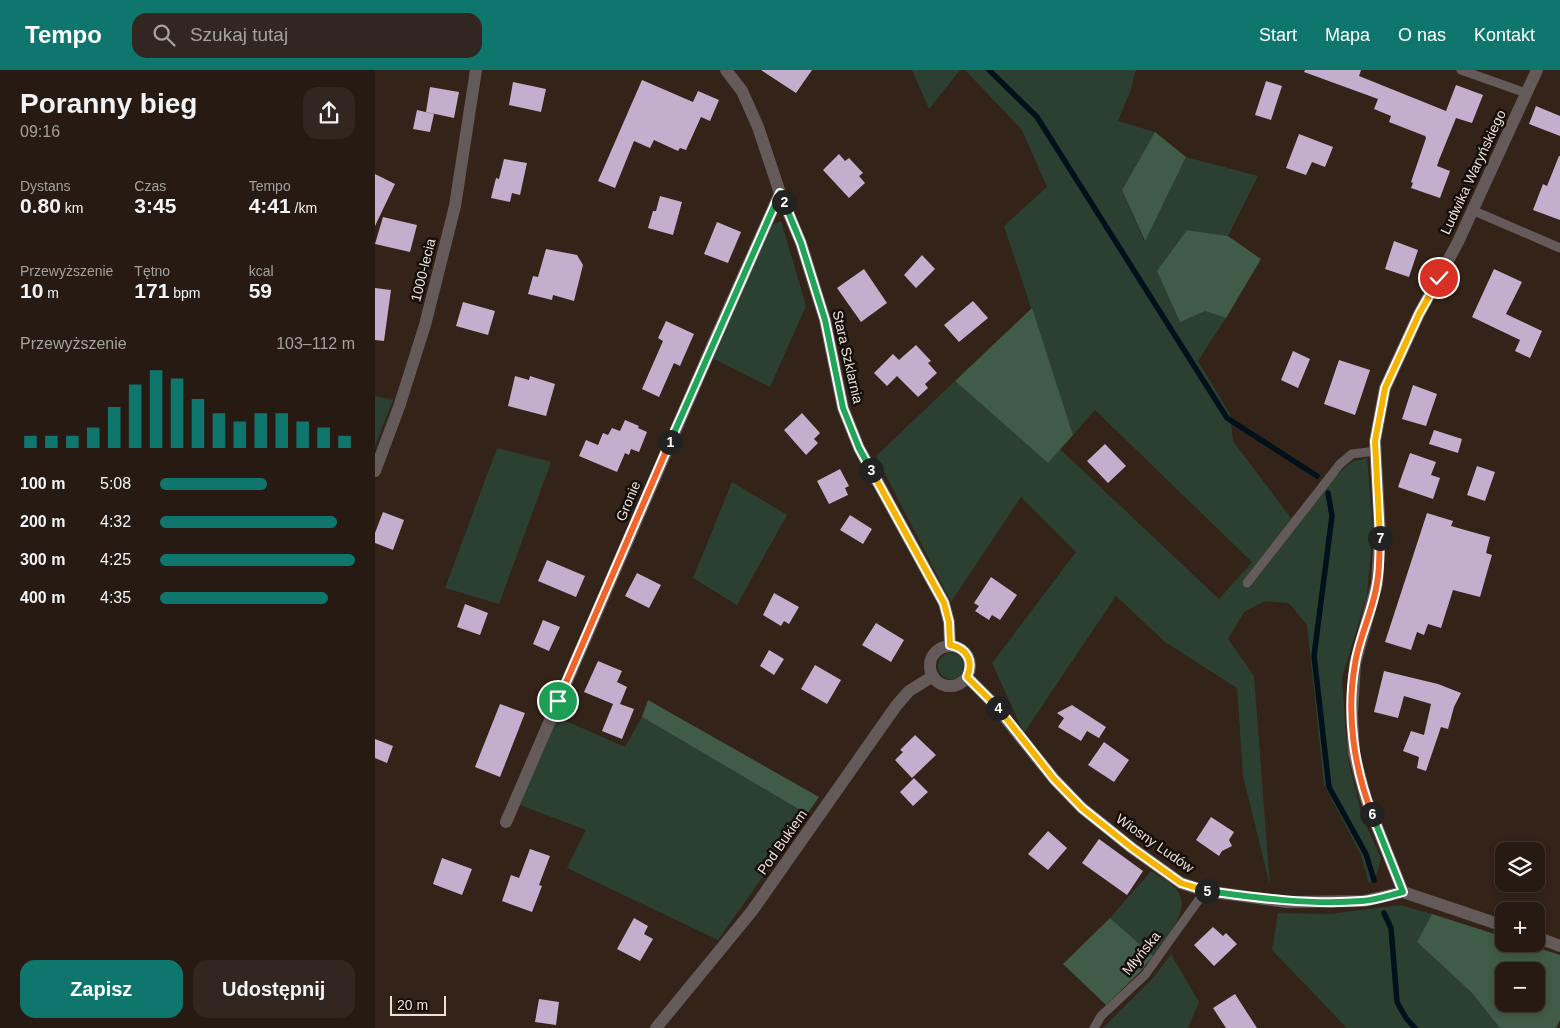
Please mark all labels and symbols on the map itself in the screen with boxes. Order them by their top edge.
street label: Ludwika Waryńskiego [1437,107,1509,237]
pin: 2 [771,190,797,214]
street label: 1000-lecia [407,237,439,303]
pin [1418,257,1460,299]
street label: Stara Szklarnia [830,309,867,405]
pin: 1 [657,430,683,454]
pin: 3 [859,458,883,482]
street label: Gronie [612,478,644,523]
pin: 7 [1367,526,1393,550]
pin [537,680,579,722]
pin: 4 [985,696,1011,720]
pin: 6 [1359,802,1385,826]
street label: Pod Bukiem [754,806,810,878]
street label: Wiosny Ludów [1113,810,1198,876]
pin: 5 [1195,878,1219,904]
street label: Młyńska [1119,928,1164,978]
scale bar [390,993,446,1016]

